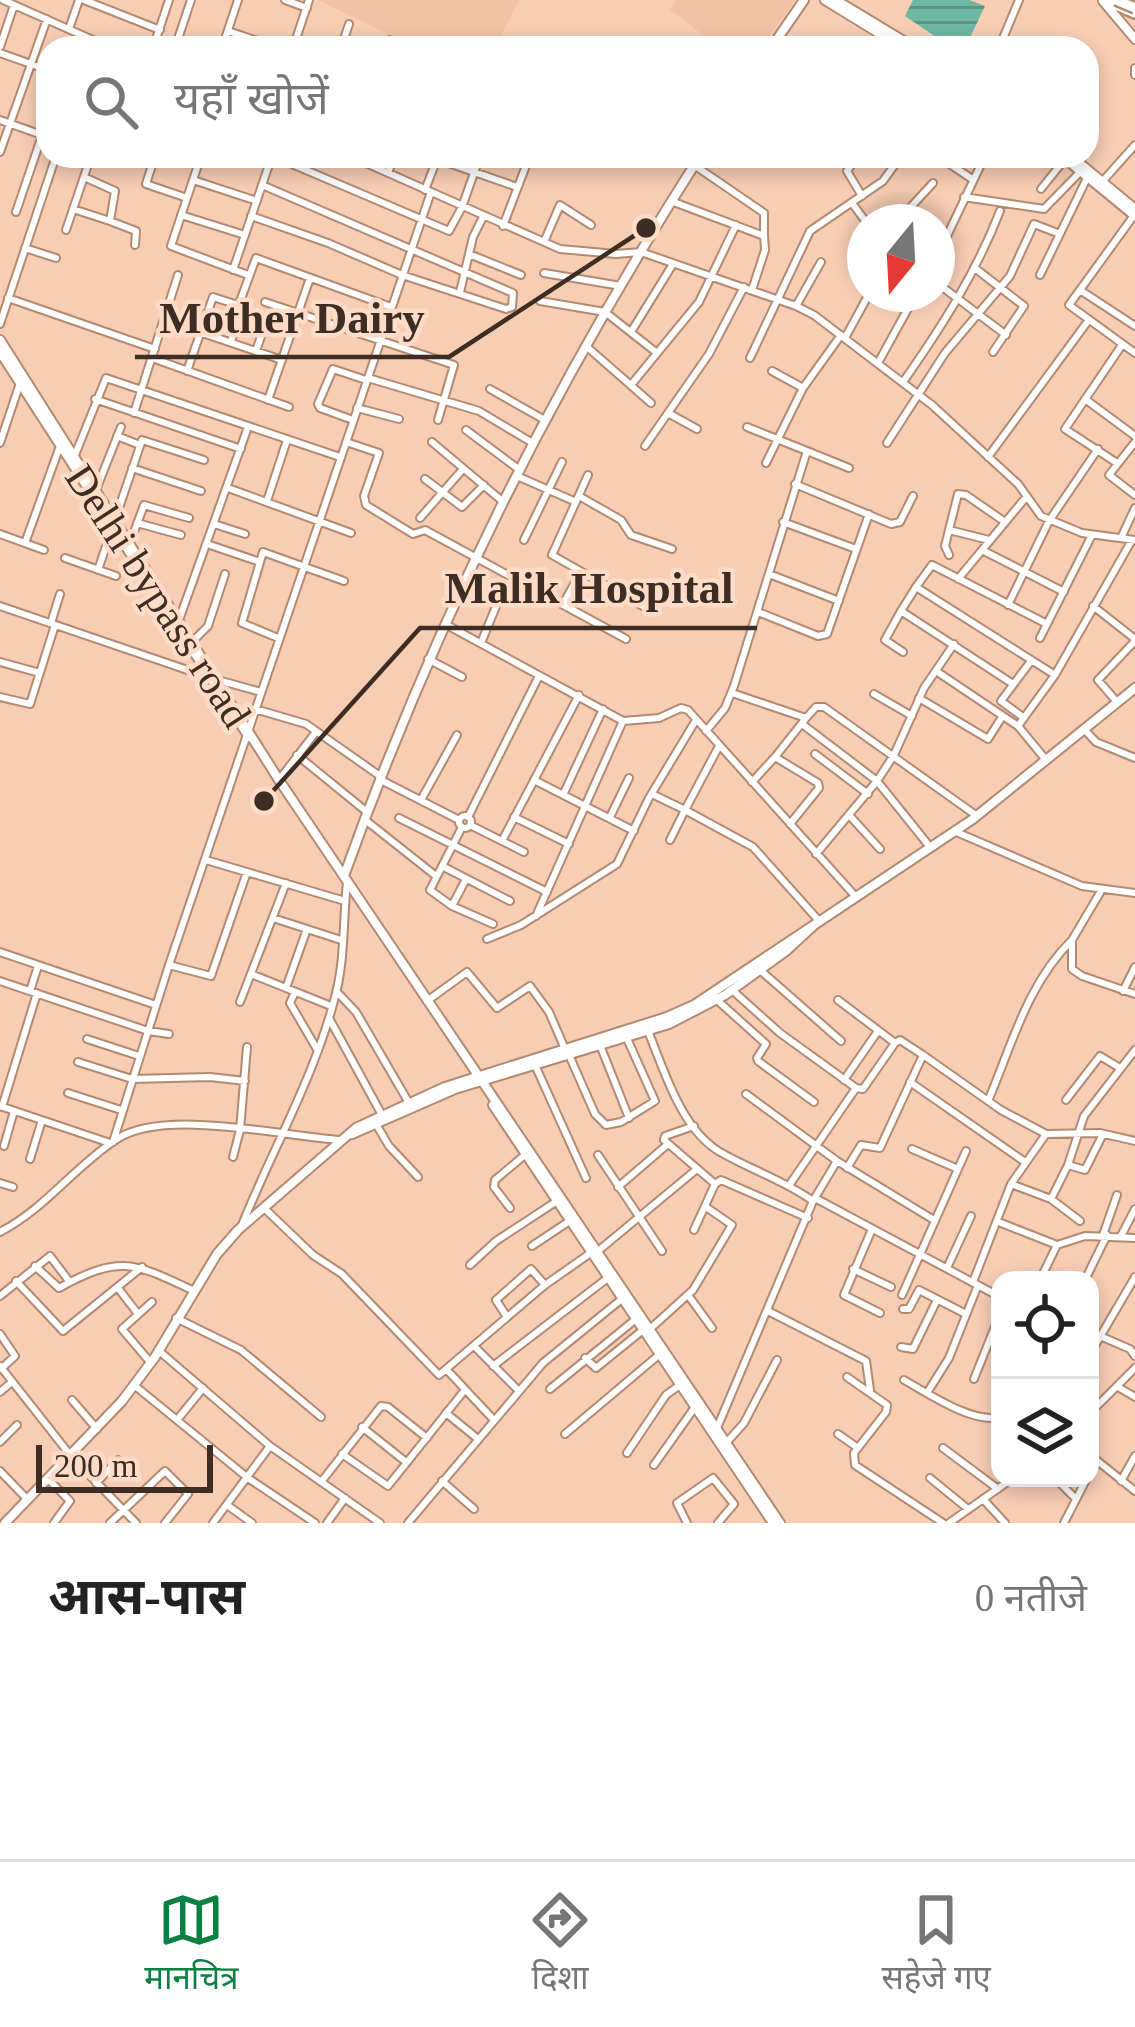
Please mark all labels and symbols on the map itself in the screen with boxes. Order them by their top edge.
north arrow [847,204,955,312]
callout: Mother Dairy [135,276,449,357]
text: Mother Dairy [159,293,425,343]
street label: Delhi bypass road [56,456,260,736]
callout: Malik Hospital [420,547,757,628]
text: Malik Hospital [445,563,733,613]
scale bar [36,1439,213,1492]

